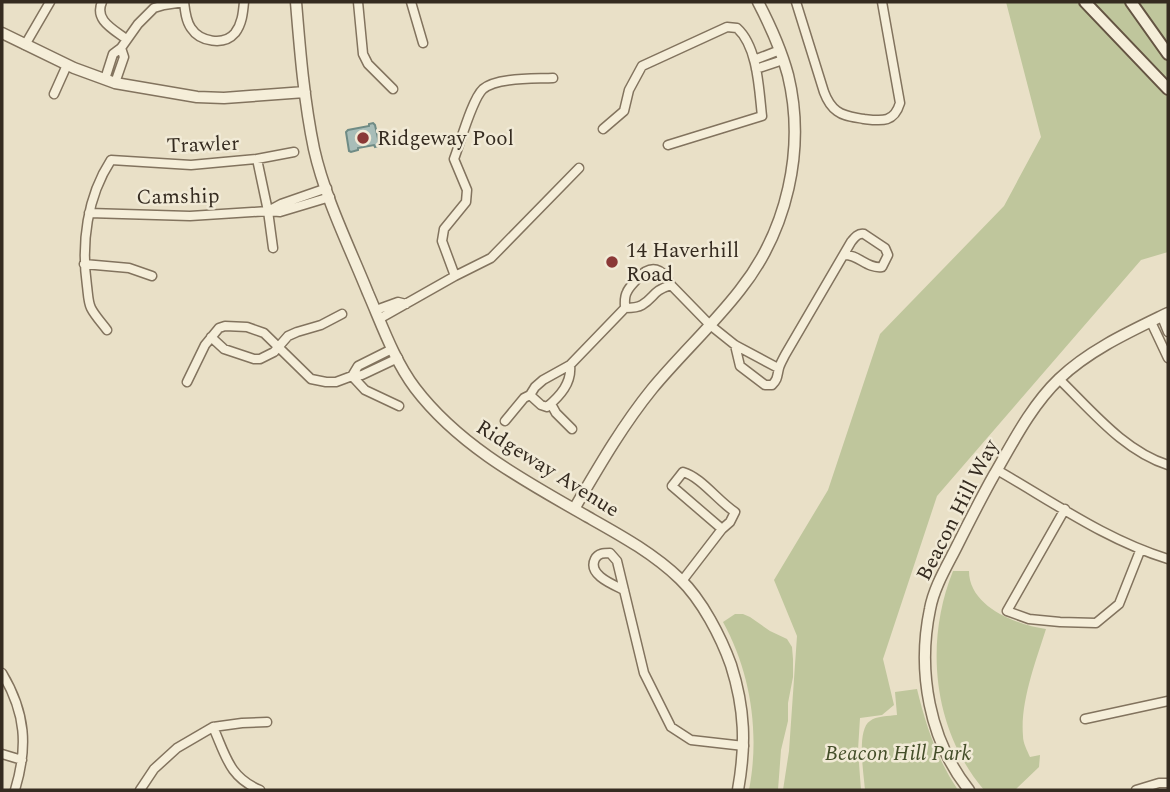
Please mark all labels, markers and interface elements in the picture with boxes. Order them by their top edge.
place label: Ridgeway Pool [377,123,514,155]
street label: Trawler [166,128,240,162]
marker: Ridgeway Pool [355,130,371,146]
street label: Camship [136,180,220,214]
place label: 14 Haverhill Road [626,235,739,291]
marker: 14 Haverhill Road [604,254,620,270]
street label: Ridgeway Avenue [469,412,626,526]
street label: Beacon Hill Way [908,433,1008,587]
park label: Beacon Hill Park [825,738,972,770]

